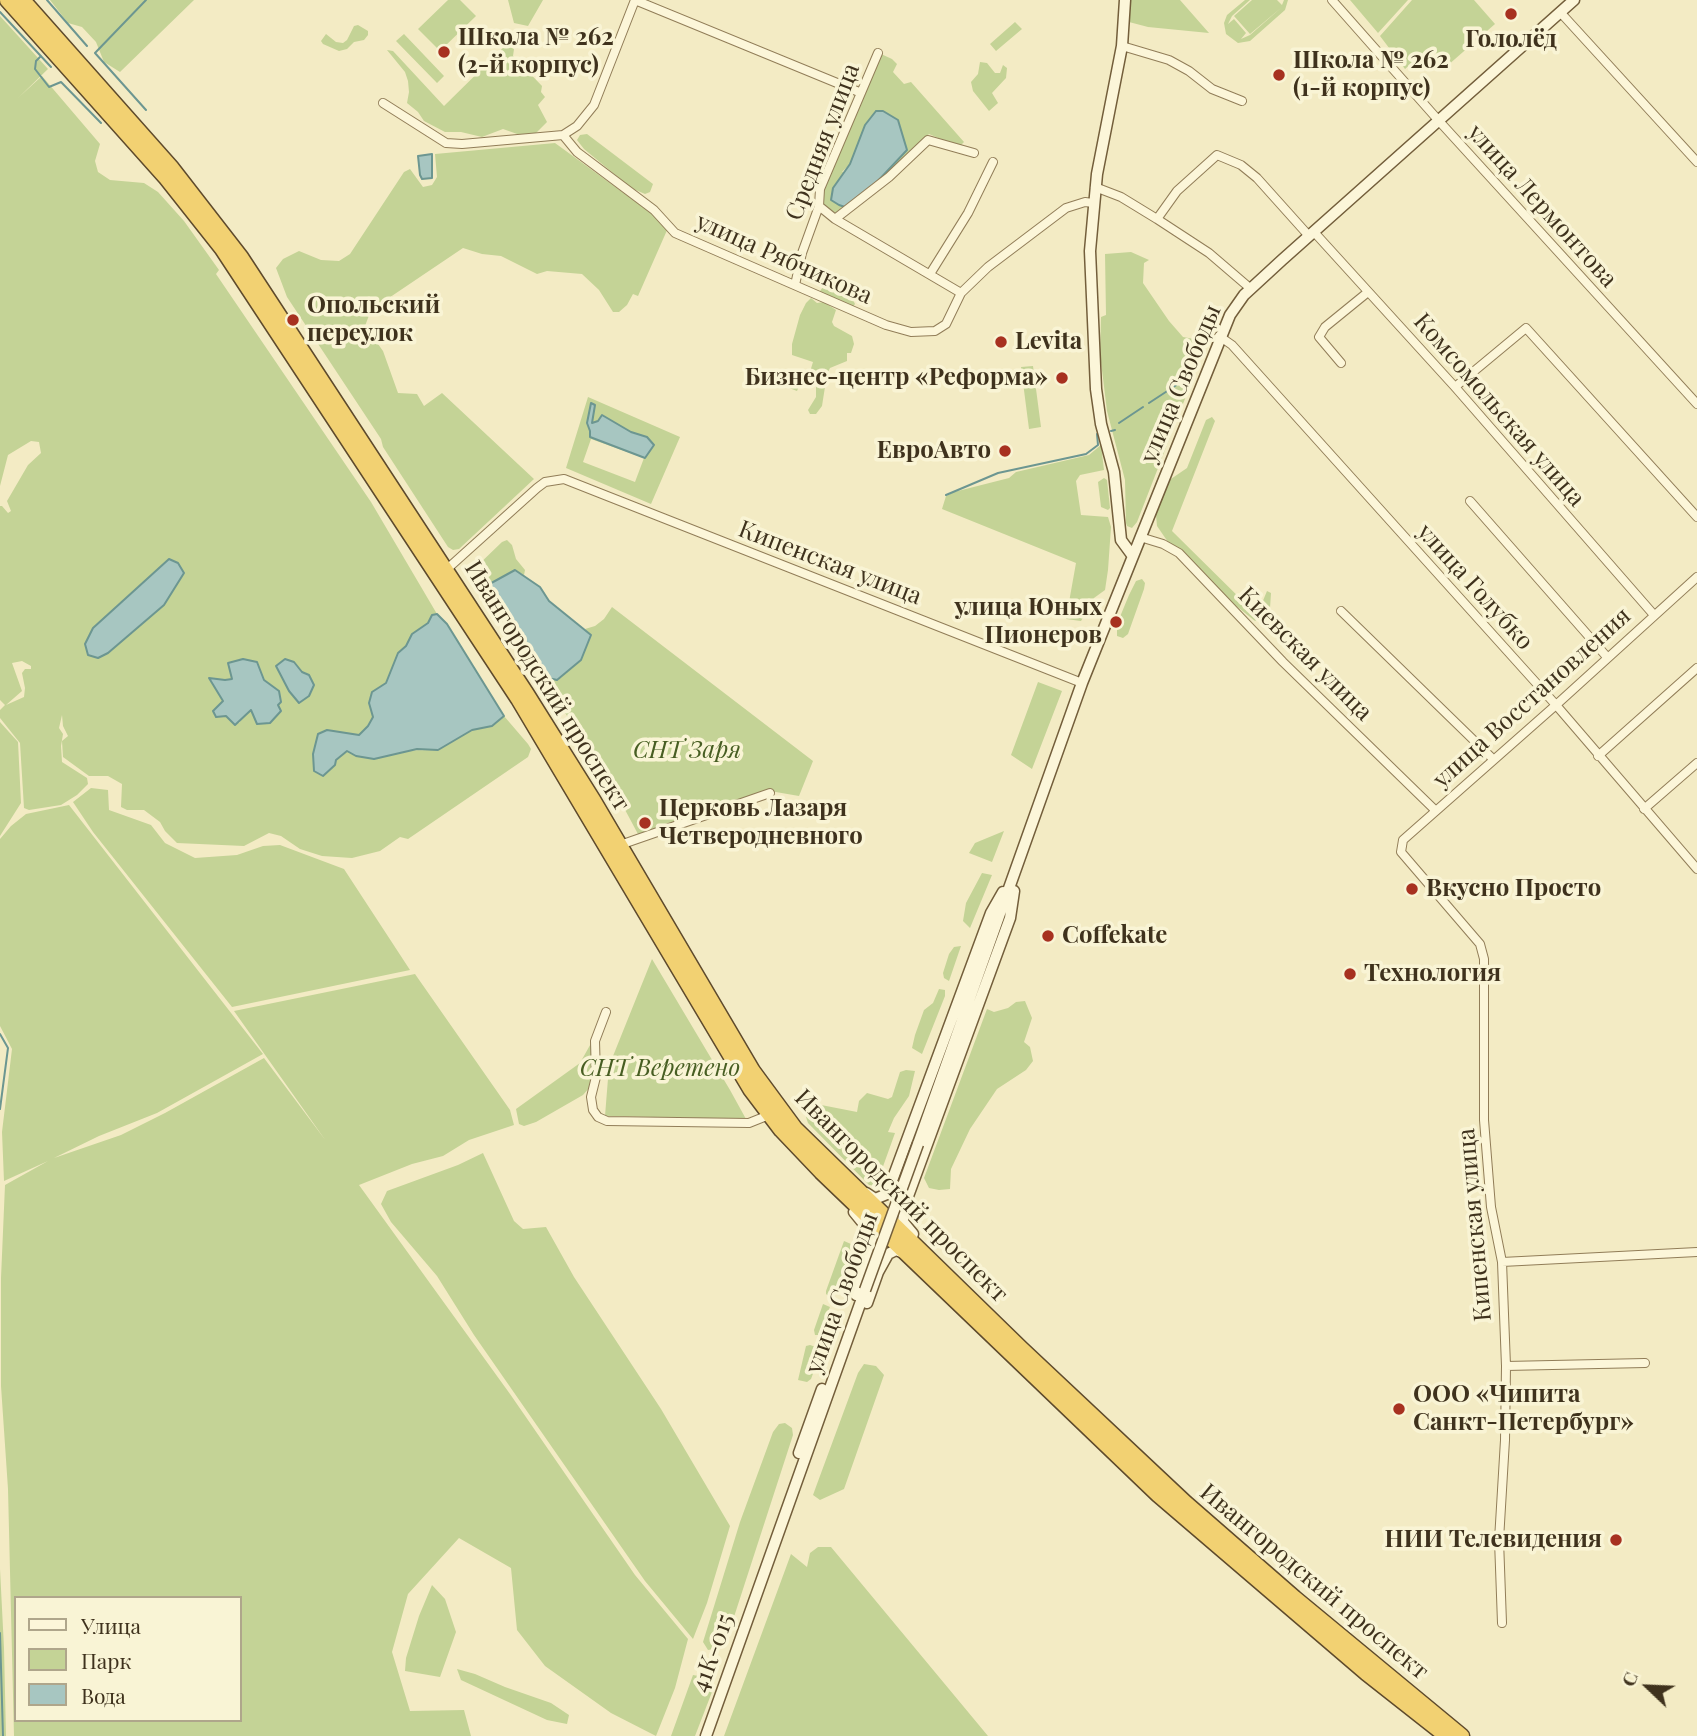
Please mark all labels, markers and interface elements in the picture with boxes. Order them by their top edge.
marker: Гололёд [1503,6,1519,22]
place label: Школа № 262 (2-й корпус) [458,24,614,80]
place label: Гололёд [1465,26,1557,54]
marker: Школа № 262 (2-й корпус) [436,44,452,60]
place label: Школа № 262 (1-й корпус) [1293,47,1449,103]
street label: Средняя улица [780,60,866,224]
marker: Школа № 262 (1-й корпус) [1271,67,1287,83]
street label: улица Лермонтова [1461,119,1623,293]
street label: улица Рябчикова [691,207,877,311]
place label: Опольский переулок [307,292,440,348]
street label: улица Свободы [1135,300,1227,468]
street label: Комсомольская улица [1407,308,1591,512]
marker: Опольский переулок [285,312,301,328]
place label: Levita [1015,328,1082,356]
marker: Levita [993,334,1009,350]
place label: Бизнес-центр «Реформа» [745,364,1048,392]
marker: Бизнес-центр «Реформа» [1054,370,1070,386]
place label: ЕвроАвто [877,437,991,465]
marker: ЕвроАвто [997,443,1013,459]
street label: Кипенская улица [734,515,926,611]
street label: улица Голубко [1411,518,1539,656]
street label: Ивангородский проспект [458,556,636,816]
street label: Киевская улица [1232,581,1378,727]
place label: улица Юных Пионеров [954,594,1102,650]
street label: улица Восстановления [1427,602,1637,794]
marker: улица Юных Пионеров [1108,614,1124,630]
park label: СНТ Заря [633,737,741,765]
place label: Церковь Лазаря Четверодневного [659,795,863,851]
marker: Церковь Лазаря Четверодневного [637,815,653,831]
place label: Вкусно Просто [1426,875,1601,903]
marker: Вкусно Просто [1404,881,1420,897]
place label: Coffekate [1062,922,1167,950]
marker: Coffekate [1040,928,1056,944]
place label: Технология [1364,960,1501,988]
marker: Технология [1342,966,1358,982]
park label: СНТ Веретено [580,1055,740,1083]
street label: Ивангородский проспект [788,1083,1014,1309]
street label: Кипенская улица [1452,1127,1498,1323]
street label: улица Свободы [799,1208,885,1378]
place label: ООО «Чипита Санкт-Петербург» [1413,1381,1634,1437]
marker: ООО «Чипита Санкт-Петербург» [1391,1401,1407,1417]
street label: Ивангородский проспект [1194,1478,1434,1686]
place label: НИИ Телевидения [1385,1526,1602,1554]
marker: НИИ Телевидения [1608,1532,1624,1548]
legend [14,1596,242,1722]
street label: 41К-015 [686,1610,740,1696]
text: Улица [81,1611,141,1639]
text: Парк [81,1646,131,1674]
north arrow [1613,1652,1683,1722]
text: С [1614,1668,1643,1690]
text: Вода [81,1681,126,1709]

